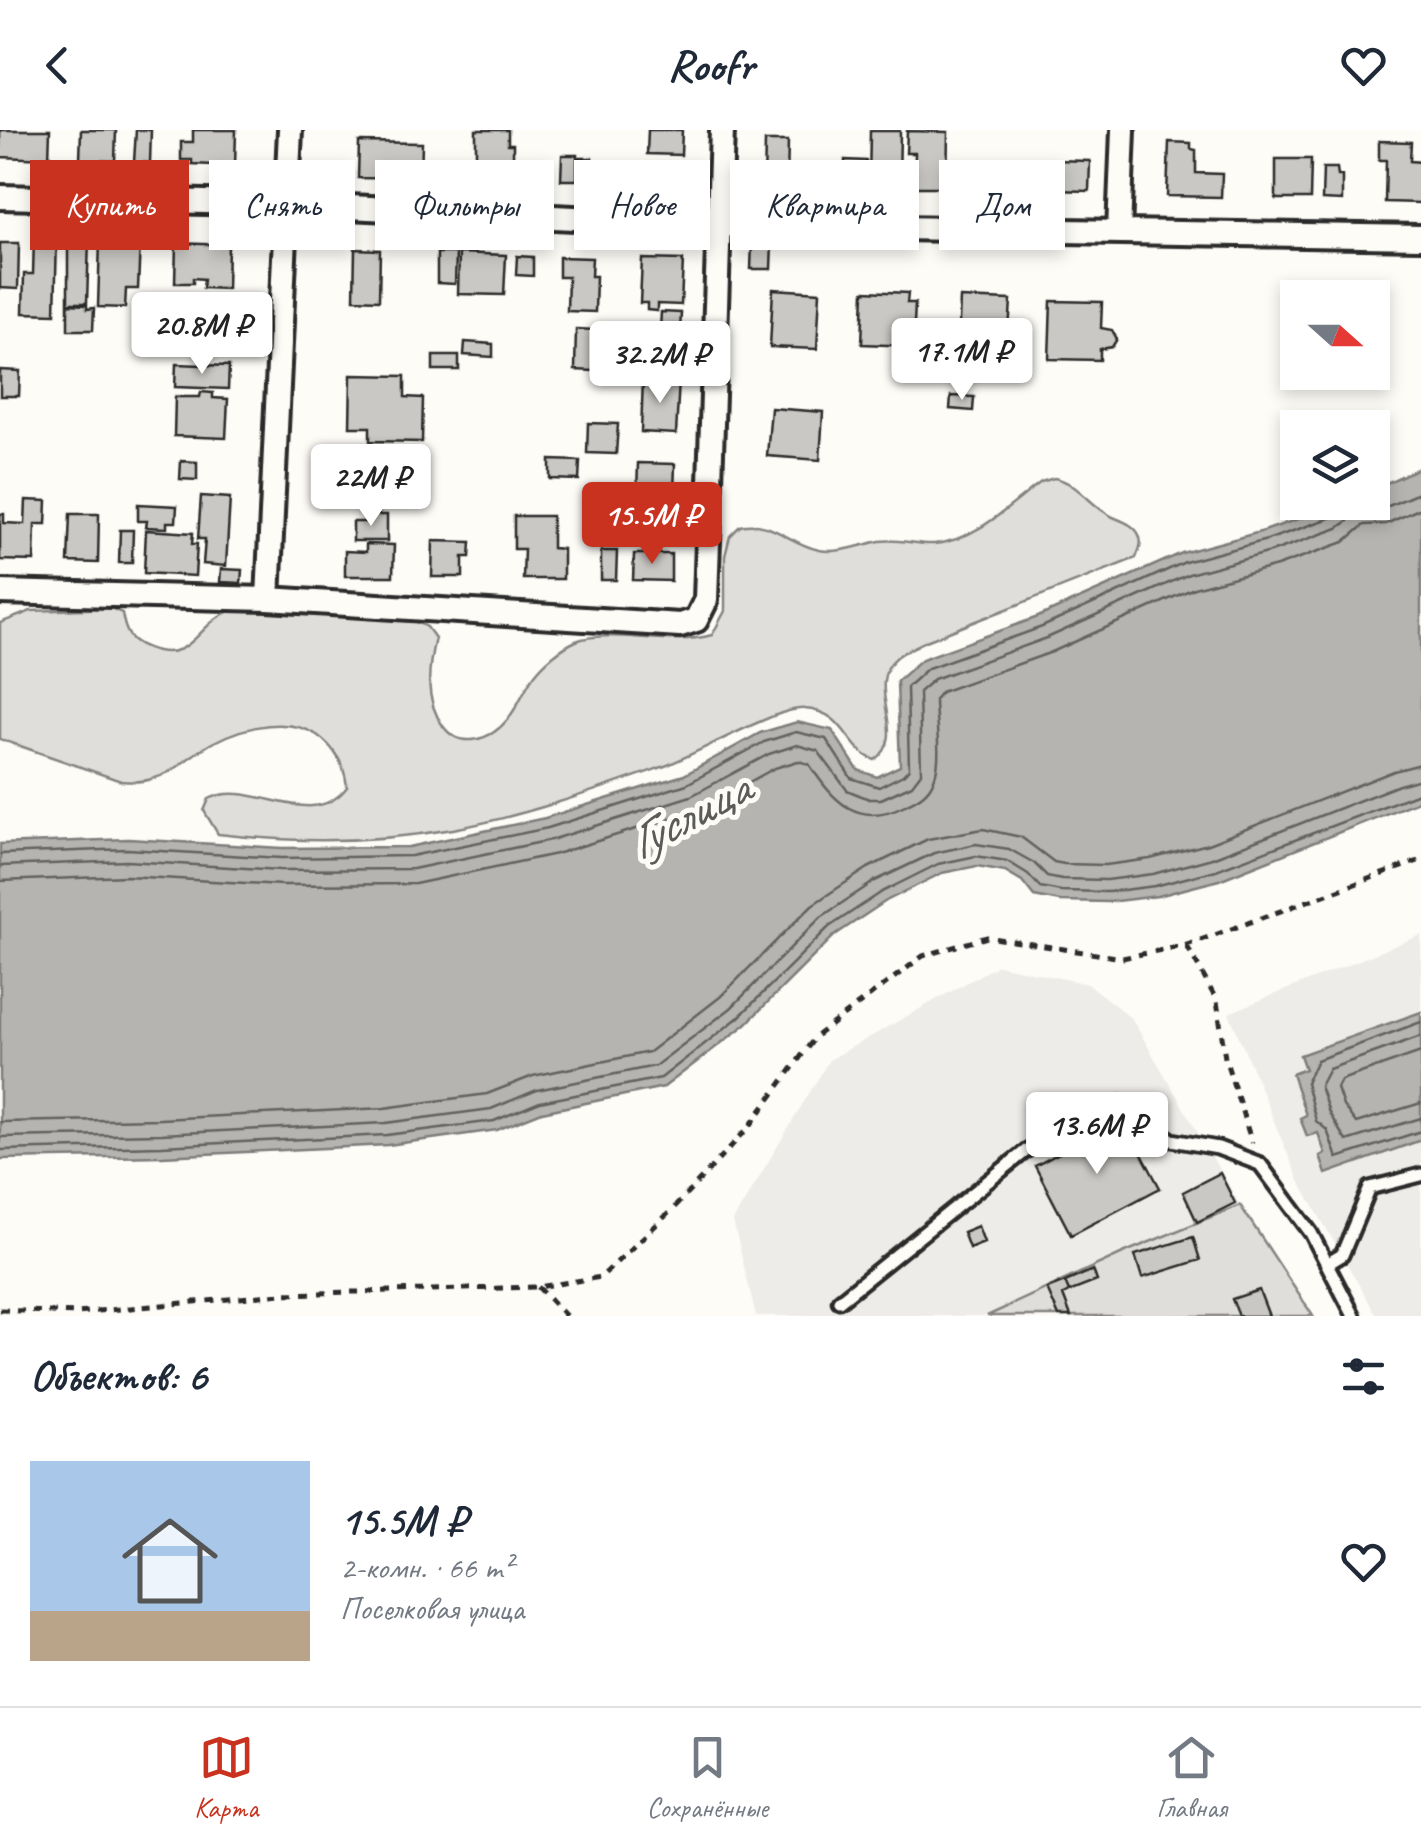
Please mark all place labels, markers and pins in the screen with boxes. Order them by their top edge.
pin: 20.8M ₽ [110,292,294,377]
pin: 17.1M ₽ [870,318,1054,403]
pin: 32.2M ₽ [568,321,752,406]
pin: 22M ₽ [301,444,441,529]
pin: 15.5M ₽ [560,482,744,567]
pin: 13.6M ₽ [1005,1092,1189,1177]

